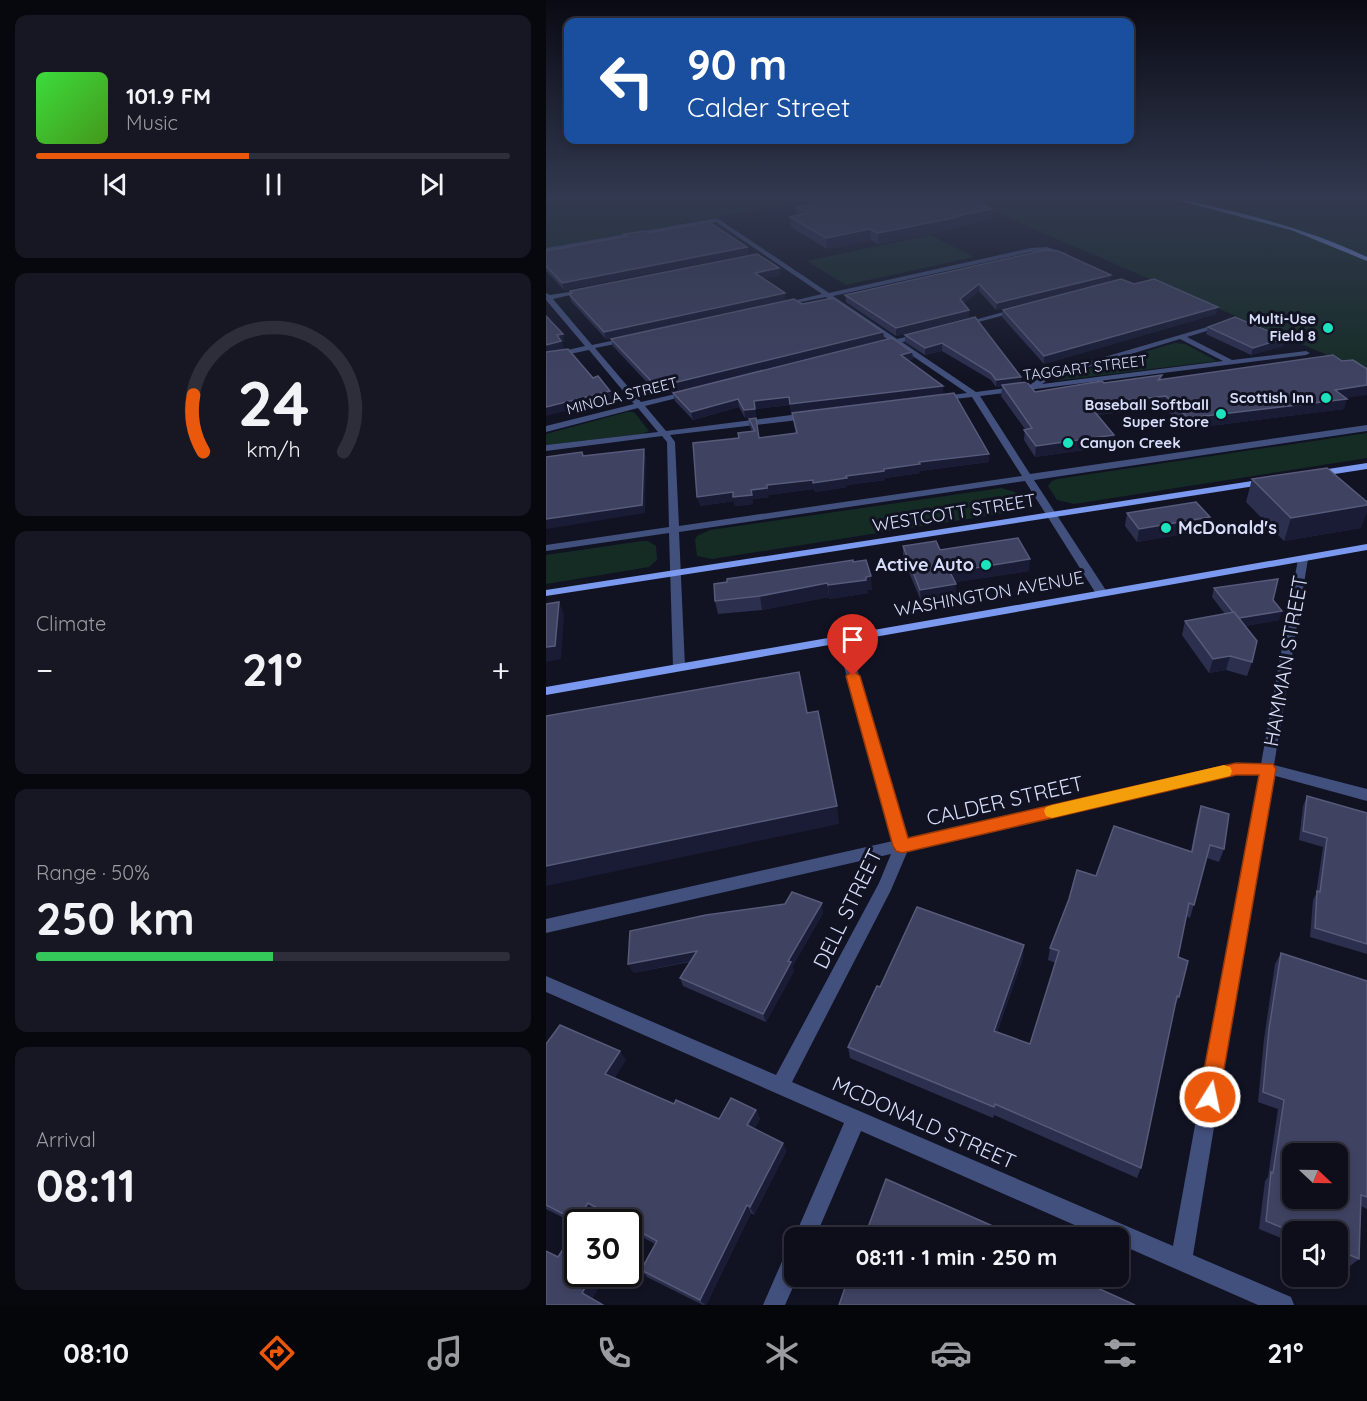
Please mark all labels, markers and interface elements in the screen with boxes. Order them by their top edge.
text: 90 m [687,38,787,91]
icon: left [588,42,666,120]
text: 101.9 FM [126,82,211,110]
text: Calder Street [687,90,850,124]
text: Music [126,110,178,135]
icon: previous [99,168,132,201]
icon: pause [257,168,290,201]
icon: next [415,168,448,201]
place label: Multi-Use Field 8 [1249,309,1316,345]
marker: Multi-Use Field 8 [1321,321,1335,335]
street label: TAGGART STREET [1022,350,1148,385]
text: 24 [237,364,309,442]
street label: MINOLA STREET [564,373,679,419]
place label: Scottish Inn [1230,388,1314,407]
marker: Scottish Inn [1319,391,1333,405]
place label: Baseball Softball Super Store [1085,395,1209,431]
marker: Baseball Softball Super Store [1214,407,1228,421]
place label: Canyon Creek [1080,433,1181,452]
text: km/h [246,436,300,462]
marker: Canyon Creek [1061,436,1075,450]
street label: WESTCOTT STREET [871,488,1037,537]
place label: McDonald's [1178,516,1277,539]
marker: McDonald's [1159,521,1173,535]
place label: Active Auto [875,553,974,576]
marker: Active Auto [979,558,993,572]
street label: WASHINGTON AVENUE [892,566,1085,622]
street label: HAMMAN STREET [1257,573,1313,748]
text: Climate [36,611,106,636]
pin [827,614,878,676]
icon: arrive [836,623,869,656]
text: 21° [242,641,303,697]
text: − [36,649,53,690]
text: + [491,649,510,690]
street label: CALDER STREET [924,769,1086,831]
street label: DELL STREET [807,844,887,973]
text: Range · 50% [36,860,150,885]
text: 250 km [36,890,195,946]
position arrow [1178,1065,1242,1129]
street label: MCDONALD STREET [829,1070,1020,1174]
text: Arrival [36,1127,96,1152]
north arrow [1282,1143,1348,1209]
map controls [1282,1143,1348,1287]
text: 08:11 [36,1157,136,1213]
speed limit sign: 30 [564,1209,642,1287]
button: sound [1282,1221,1348,1287]
text: 08:11 · 1 min · 250 m [856,1243,1057,1271]
icon: directions [256,1332,298,1374]
icon: music [424,1332,466,1374]
icon: phone [593,1332,635,1374]
icon: climate [761,1332,803,1374]
icon: car [930,1332,972,1374]
icon: filters [1099,1332,1141,1374]
text: 08:10 [63,1336,129,1370]
text: 21° [1267,1336,1304,1370]

